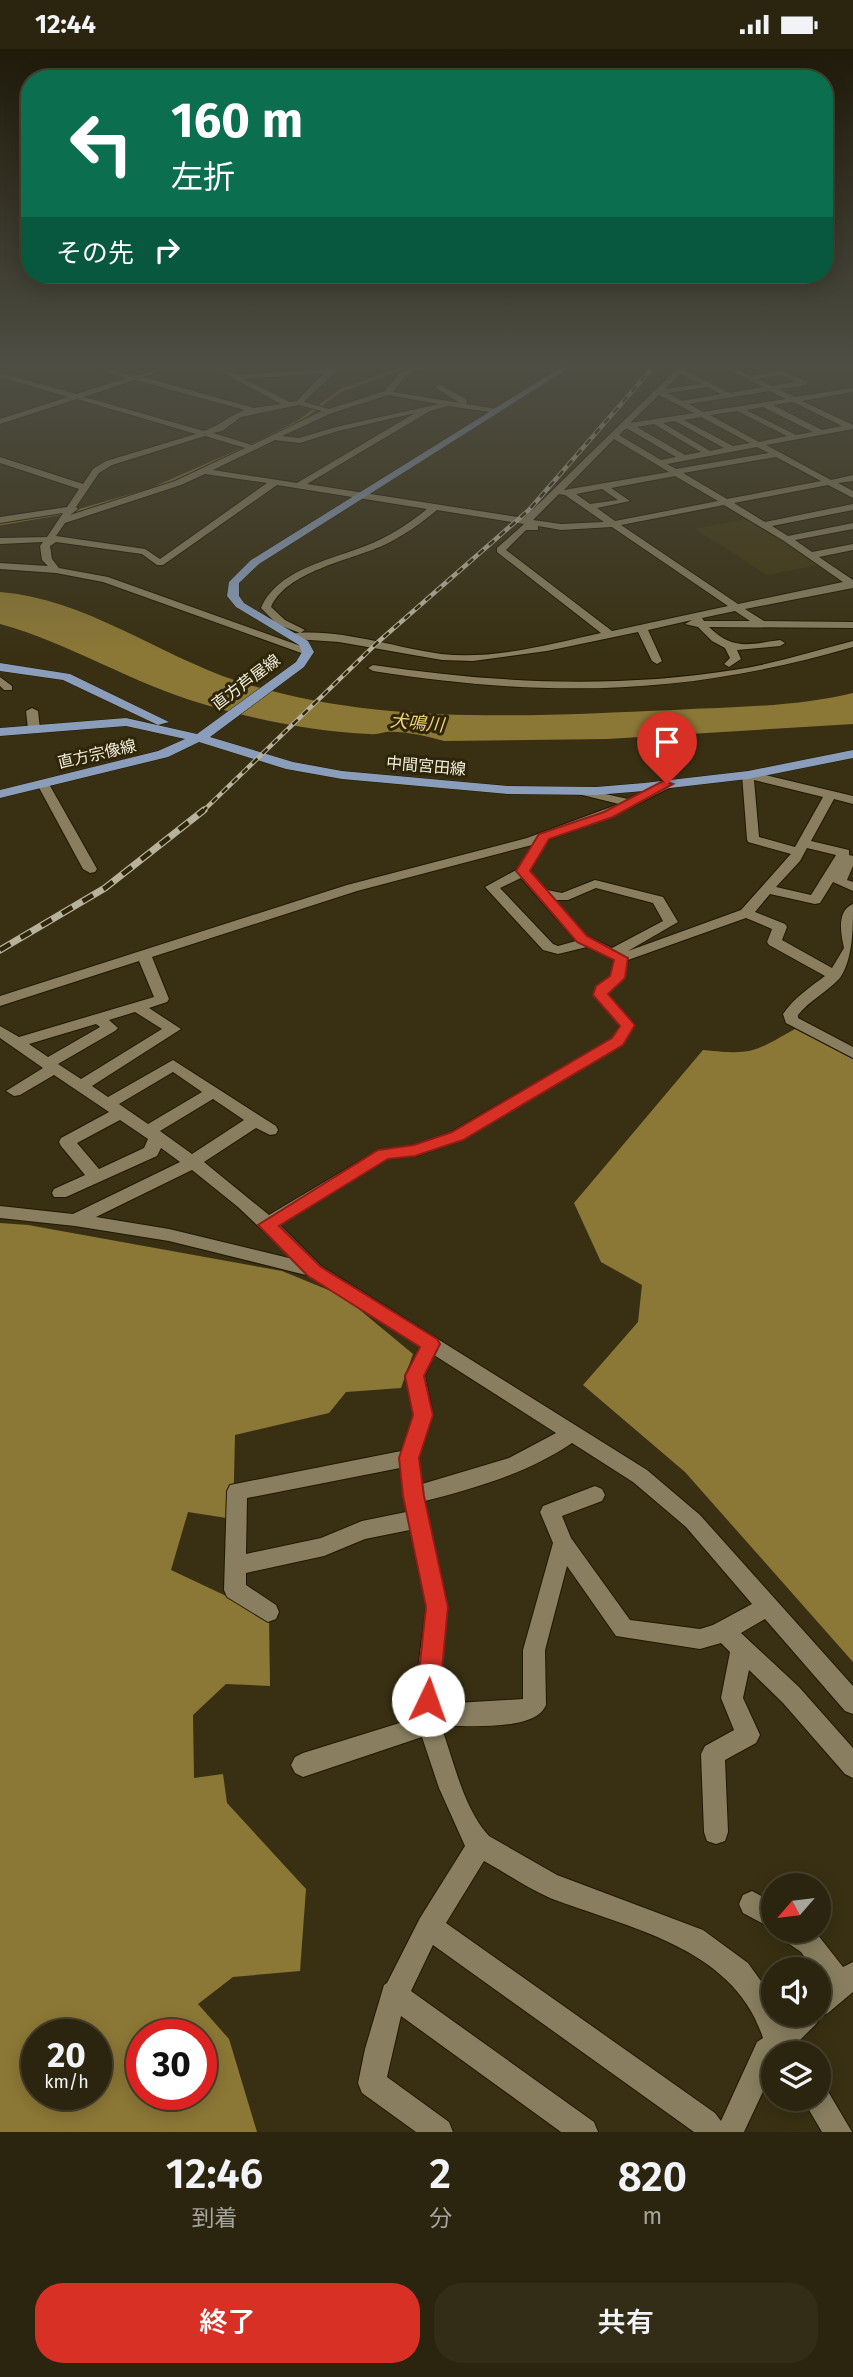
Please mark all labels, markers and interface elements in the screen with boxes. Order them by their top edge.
text: 12:44 [35,9,96,40]
text: 160 m [171,91,303,150]
icon: left [56,98,147,189]
text: 左折 [171,158,235,196]
icon: right [148,231,186,269]
text: その先 [56,238,134,269]
street label: 直方芦屋線 [208,650,284,714]
water label: 犬鳴川 [389,710,447,736]
pin [637,712,697,784]
icon: arrive [648,723,686,761]
street label: 直方宗像線 [56,736,138,772]
street label: 中間宮田線 [385,753,467,779]
position arrow [391,1663,465,1737]
north arrow [761,1873,831,1943]
map controls [761,1873,831,2111]
button: sound [761,1957,831,2027]
speed limit sign: 30 [126,2019,217,2110]
text: 20 [47,2034,86,2076]
button: layers [761,2041,831,2111]
text: km/h [44,2071,89,2093]
text: 12:46 [166,2149,263,2199]
text: 2 [430,2149,451,2199]
text: 820 [618,2152,687,2202]
text: m [643,2202,662,2230]
text: 到着 [191,2204,237,2232]
text: 分 [429,2204,452,2232]
button: 終了 [35,2283,420,2363]
button: 共有 [434,2283,818,2363]

